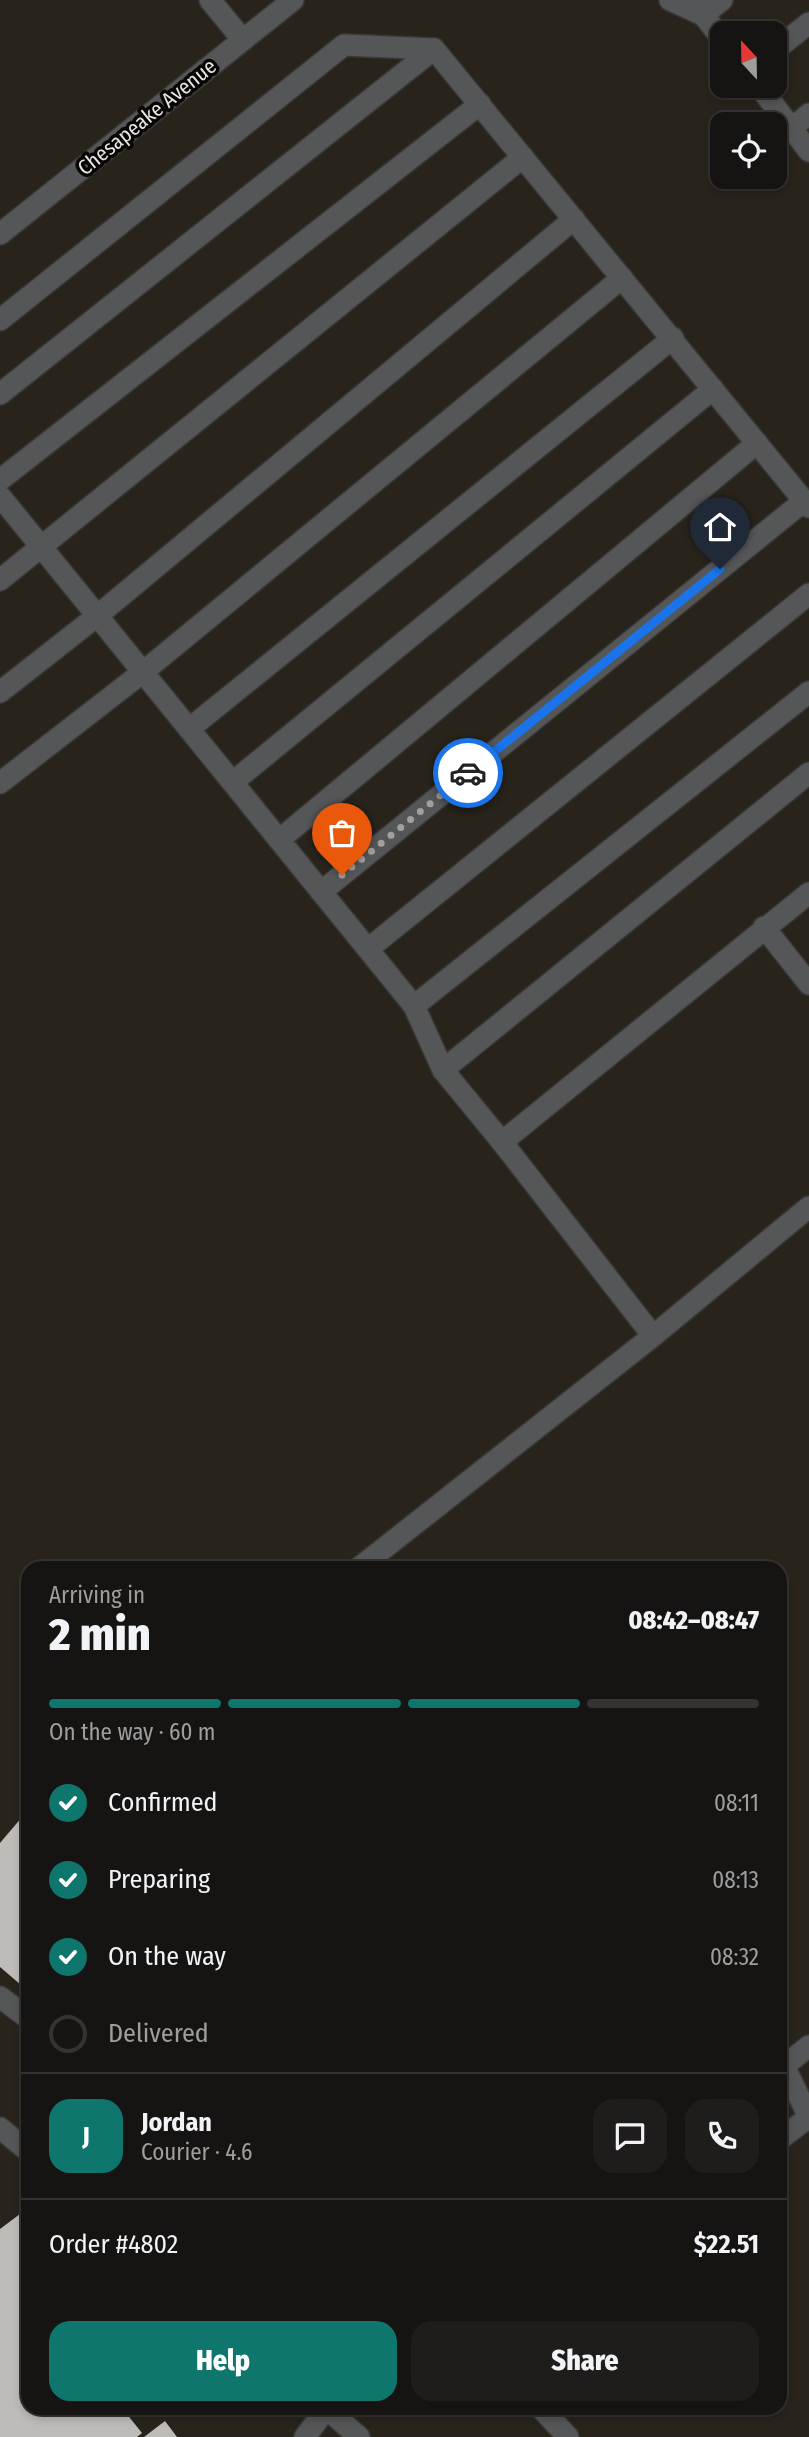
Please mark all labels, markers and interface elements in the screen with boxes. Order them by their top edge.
north arrow [710,21,788,98]
map controls [710,21,787,189]
street label: Chesapeake Avenue [73,53,221,181]
button: locate [710,112,787,189]
pin [690,497,750,569]
icon: home [701,508,739,546]
courier [433,738,503,808]
icon: car [449,754,487,792]
pin [312,803,372,875]
icon: bag [323,814,361,852]
text: Arriving in [49,1581,145,1609]
text: 08:42–08:47 [628,1605,759,1636]
text: 2 min [49,1607,151,1662]
text: On the way · 60 m [49,1718,216,1746]
icon: check [49,1784,87,1822]
text: Confirmed [108,1787,218,1818]
text: 08:11 [714,1789,759,1817]
icon: check [49,1861,87,1899]
text: Preparing [108,1864,210,1895]
text: 08:13 [712,1866,759,1894]
icon: check [49,1938,87,1976]
text: On the way [108,1941,226,1972]
text: 08:32 [710,1943,759,1971]
text: Delivered [108,2018,209,2049]
button: chat [593,2099,667,2173]
button: phone [685,2099,759,2173]
text: Jordan [141,2107,212,2138]
text: J [82,2121,90,2152]
text: Courier · 4.6 [141,2138,252,2166]
text: Order #4802 [49,2229,178,2260]
text: $22.51 [694,2229,759,2260]
button: Help [49,2321,397,2401]
button: Share [411,2321,759,2401]

